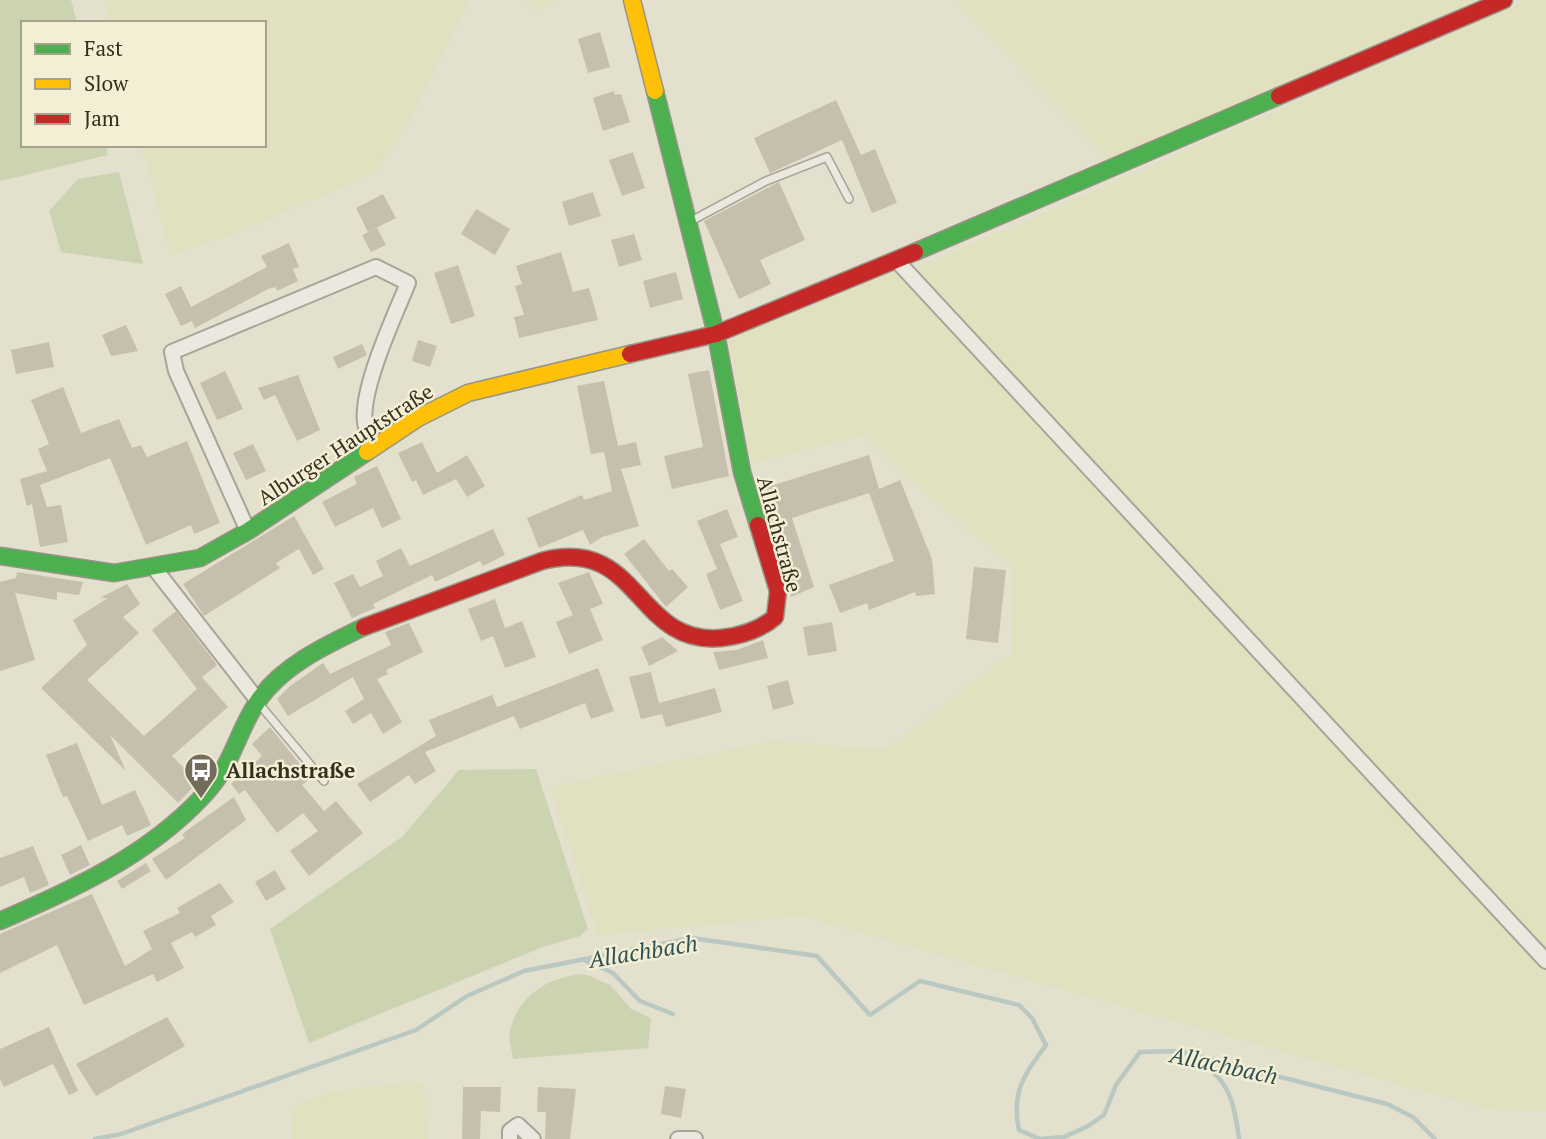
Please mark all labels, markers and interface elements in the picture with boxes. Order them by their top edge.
legend [21,21,266,147]
text: Fast [84,34,123,62]
text: Slow [84,69,129,97]
text: Jam [84,104,120,132]
street label: Alburger Hauptstraße [252,377,438,511]
street label: Allachstraße [751,473,809,595]
bus stop icon: Allachstraße [182,751,220,800]
place label: Allachstraße [226,756,355,784]
water label: Allachbach [584,927,700,975]
water label: Allachbach [1165,1038,1281,1092]

